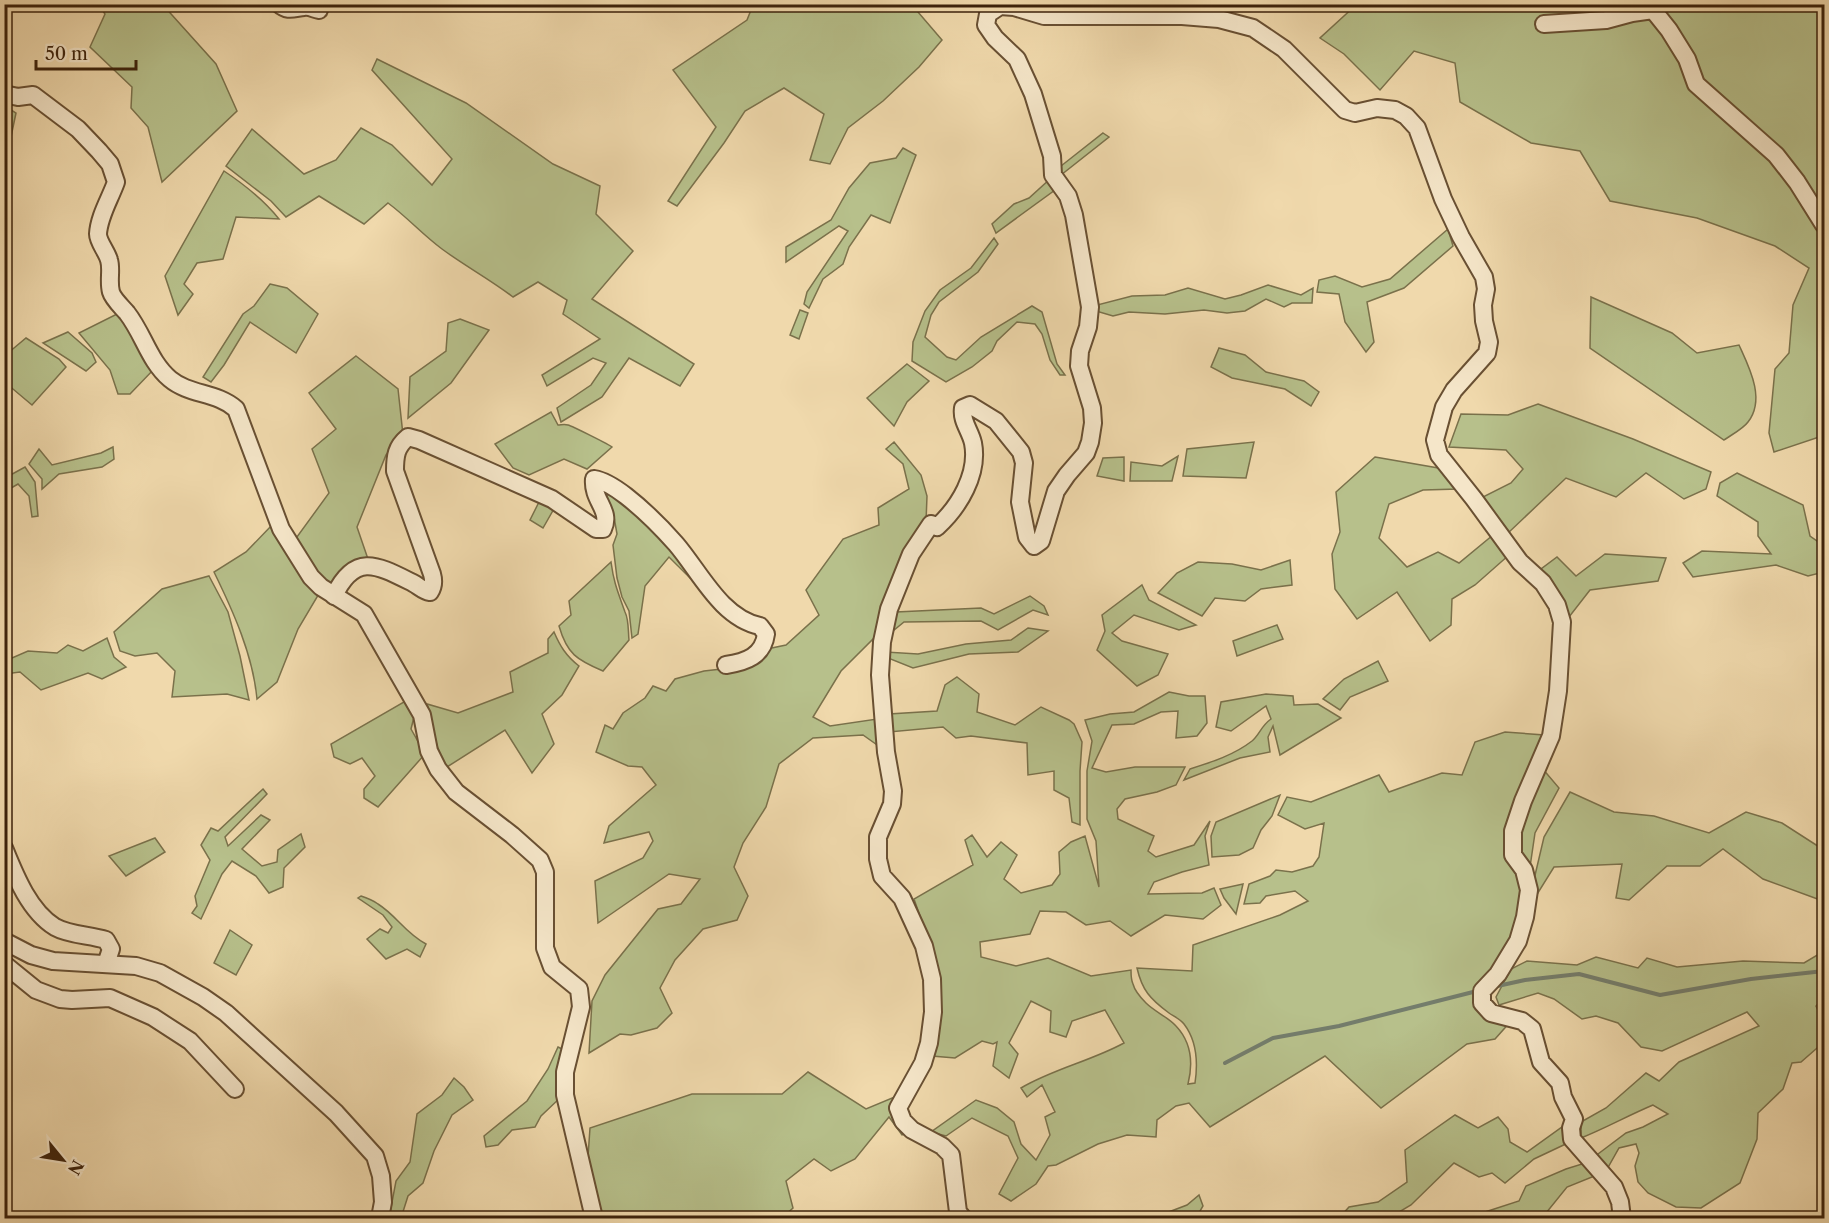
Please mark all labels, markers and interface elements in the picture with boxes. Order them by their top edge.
scale bar [36,33,136,71]
text: 50 m [45,43,88,65]
north arrow [33,1130,93,1190]
text: N [64,1156,88,1179]

